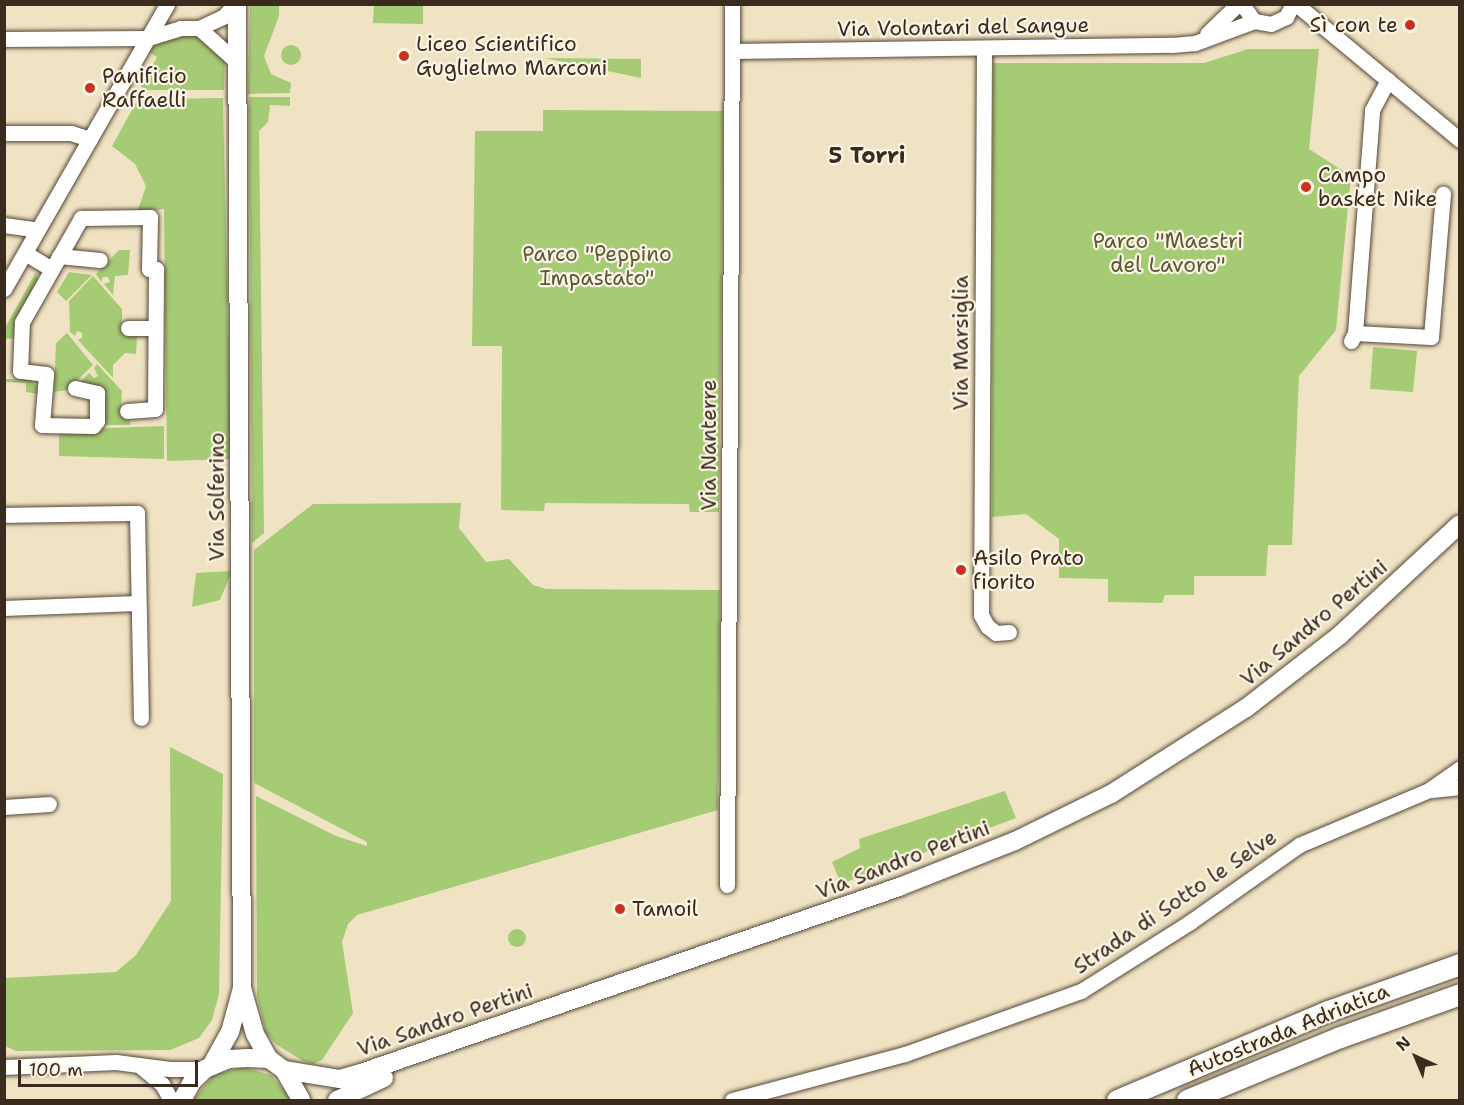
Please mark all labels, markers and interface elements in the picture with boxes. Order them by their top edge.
street label: Via Volontari del Sangue [837,12,1089,42]
place label: Sì con te [1310,12,1398,38]
marker: Sì con te [1403,18,1417,32]
place label: Liceo Scientifico Guglielmo Marconi [416,31,608,81]
marker: Liceo Scientifico Guglielmo Marconi [397,49,411,63]
place label: Panificio Raffaelli [102,63,187,113]
marker: Panificio Raffaelli [83,81,97,95]
district label: 5 Torri [829,143,905,169]
place label: Campo basket Nike [1318,162,1437,212]
marker: Campo basket Nike [1299,180,1313,194]
park label: Parco "Maestri del Lavoro" [1093,228,1243,278]
park label: Parco "Peppino Impastato" [522,241,672,291]
street label: Via Marsiglia [948,275,974,411]
street label: Via Nanterre [696,379,722,511]
street label: Via Solferino [204,433,230,561]
place label: Asilo Prato fiorito [973,545,1084,595]
street label: Via Sandro Pertini [1235,554,1393,692]
marker: Asilo Prato fiorito [954,563,968,577]
street label: Via Sandro Pertini [813,815,993,905]
street label: Strada di Sotto le Selve [1069,825,1281,979]
place label: Tamoil [632,896,698,922]
marker: Tamoil [613,902,627,916]
street label: Via Sandro Pertini [354,978,536,1062]
street label: Autostrada Adriatica [1183,978,1393,1082]
north arrow [1386,1027,1446,1087]
text: N [1391,1032,1415,1056]
scale bar [21,1048,201,1086]
text: 100 m [29,1058,83,1082]

